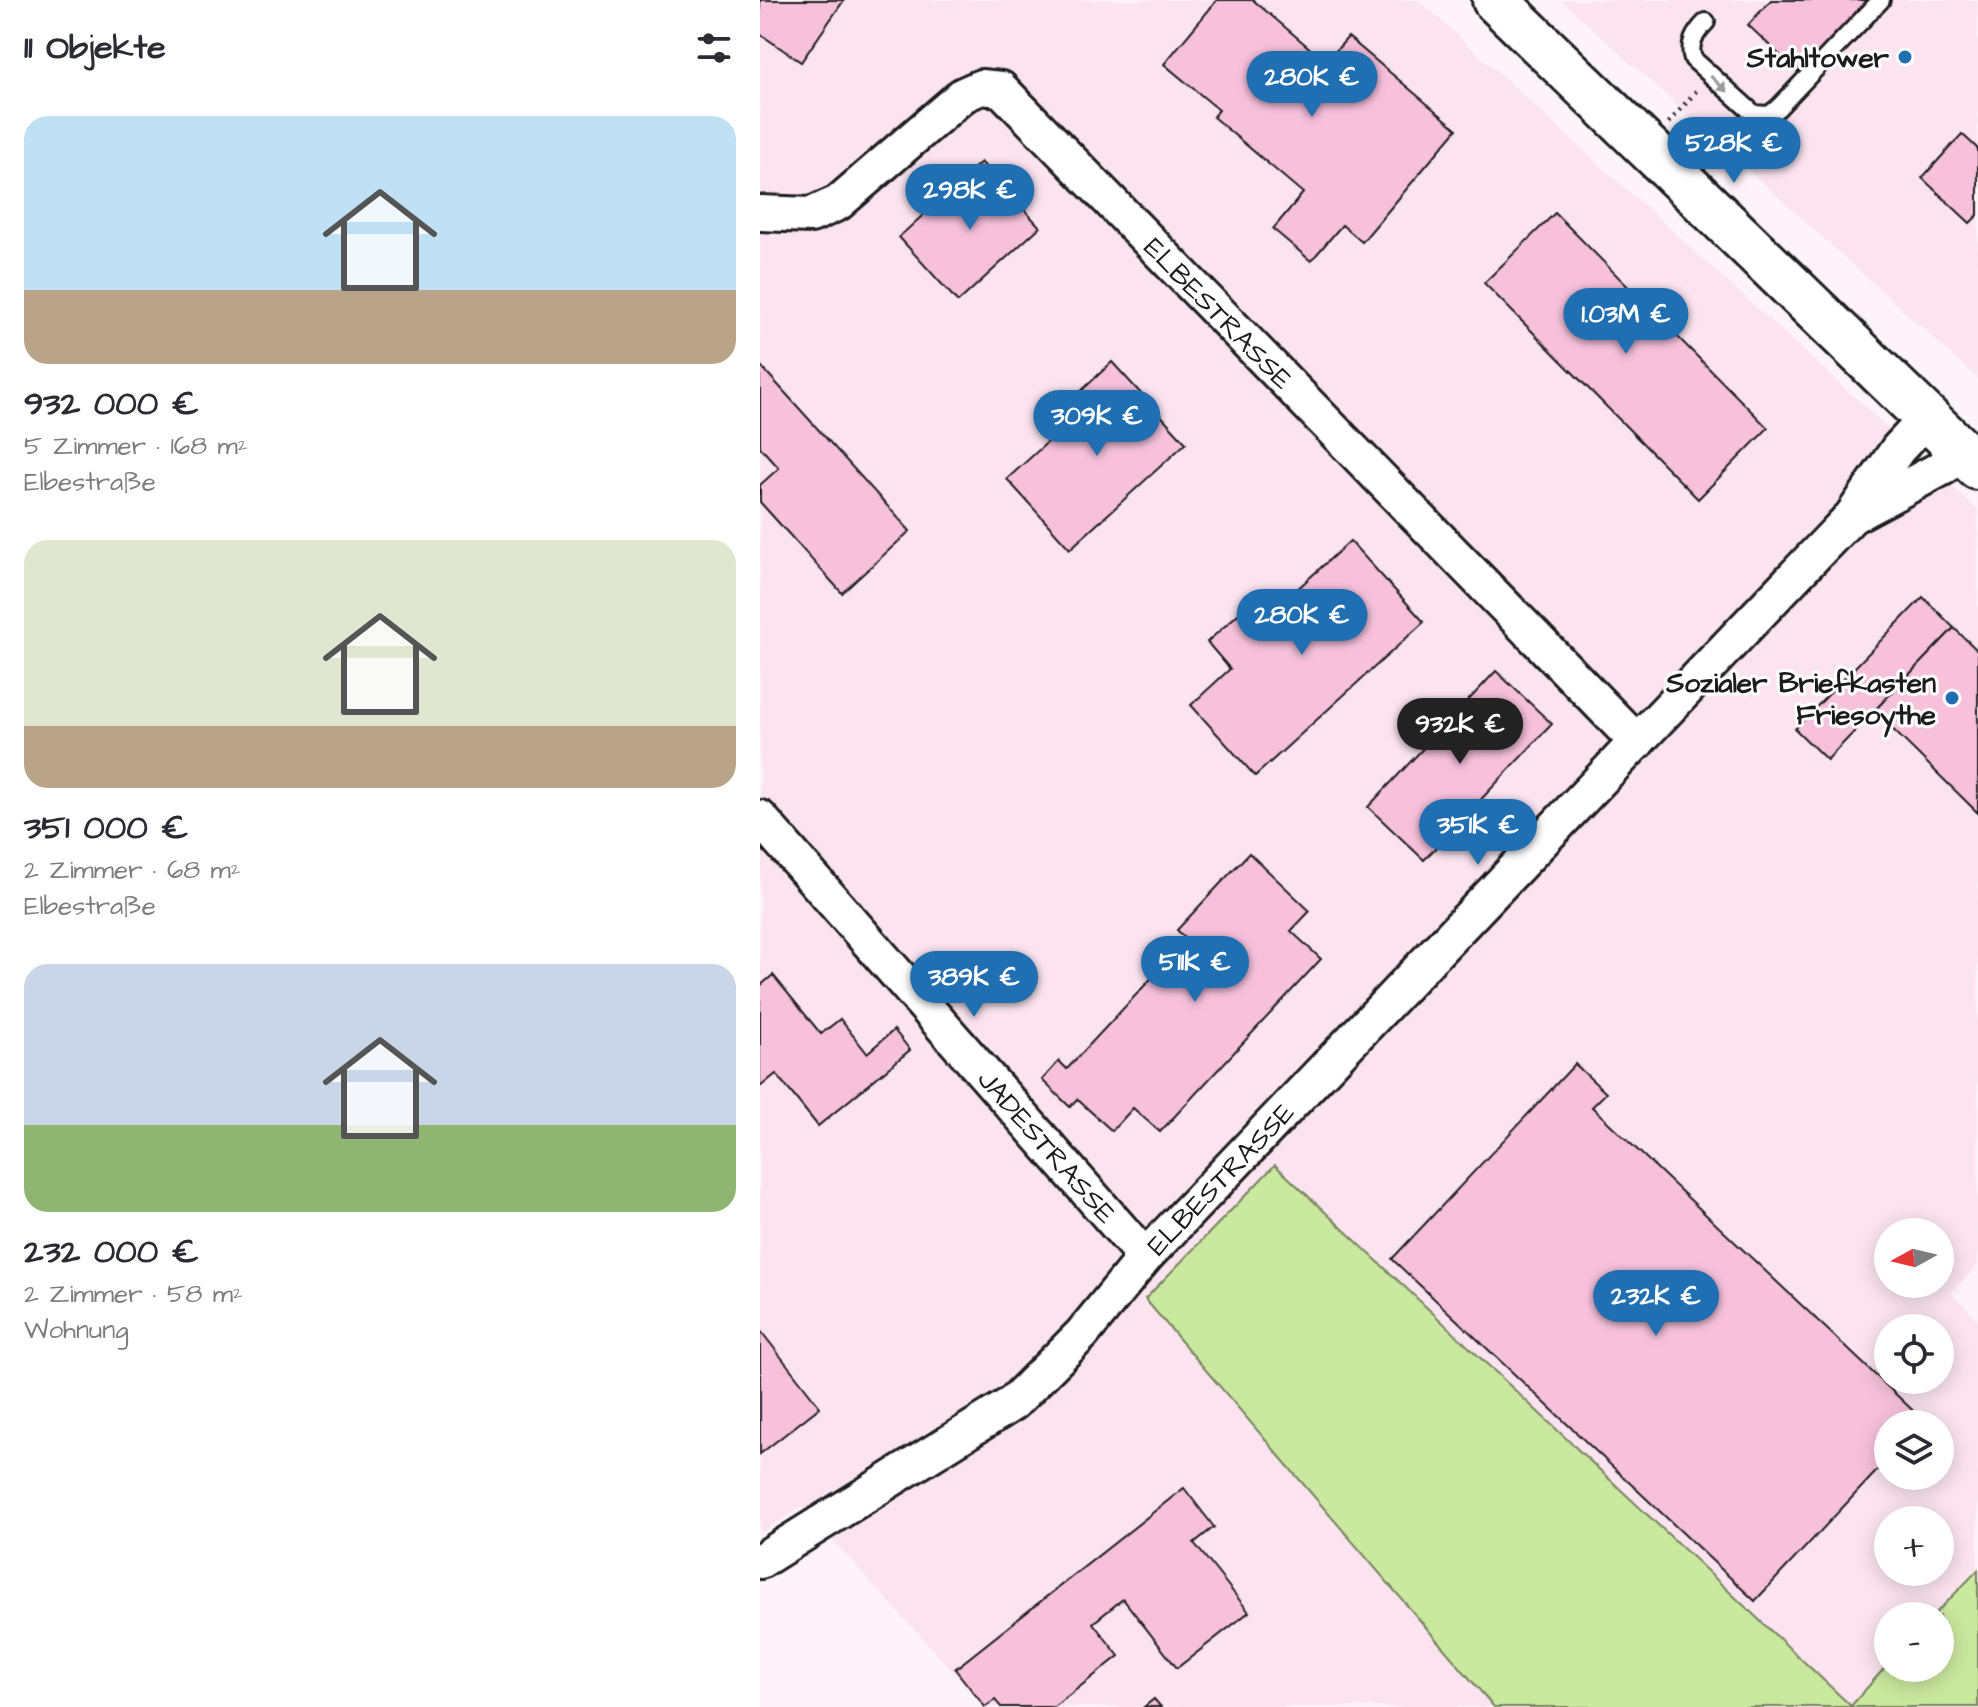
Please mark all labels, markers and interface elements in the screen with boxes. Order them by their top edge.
text: 11 Objekte [24,24,166,72]
icon: filters [692,26,736,70]
place label: Stahltower [1746,39,1890,78]
marker: Stahltower [1896,48,1914,66]
pin: 280K € [1247,51,1377,119]
text: 280K € [1265,59,1359,95]
one-way arrow [1709,74,1728,92]
pin: 528K € [1669,117,1799,185]
text: 528K € [1686,125,1782,161]
pin: 298K € [905,164,1035,232]
icon: home [308,168,452,312]
text: 298K € [923,172,1017,208]
street label: ELBESTRASSE [1135,229,1301,399]
pin: 1.03M € [1552,288,1700,356]
text: 1.03M € [1581,296,1671,332]
text: 932 000 € [24,380,199,428]
pin: 309K € [1032,390,1162,458]
text: 309K € [1051,398,1143,434]
text: 5 Zimmer · 168 m² [24,428,247,464]
text: Elbestraße [24,464,156,500]
pin: 280K € [1237,589,1367,657]
icon: home [308,592,452,736]
text: 280K € [1255,597,1349,633]
place label: Sozialer Briefkasten Friesoythe [1665,664,1936,738]
marker: Sozialer Briefkasten Friesoythe [1943,689,1961,707]
pin: 932K € [1395,698,1525,766]
text: 932K € [1415,706,1505,742]
pin: 351K € [1413,799,1543,867]
text: 351 000 € [24,804,188,852]
text: 351K € [1437,807,1519,843]
text: 2 Zimmer · 68 m² [24,852,241,888]
text: Elbestraße [24,888,156,924]
pin: 511K € [1130,936,1260,1004]
text: 511K € [1159,944,1231,980]
pin: 389K € [909,951,1039,1019]
text: 389K € [928,959,1020,995]
icon: home [308,1016,452,1160]
street label: JADESTRASSE [968,1061,1125,1233]
street label: ELBESTRASSE [1139,1094,1304,1265]
north arrow [1874,1218,1954,1298]
map controls [1874,1218,1954,1682]
text: 232 000 € [24,1228,199,1276]
pin: 232K € [1591,1270,1721,1338]
text: 2 Zimmer · 58 m² [24,1276,243,1312]
text: 232K € [1611,1278,1701,1314]
text: Wohnung [24,1312,129,1348]
button: locate [1874,1314,1954,1394]
button: layers [1874,1410,1954,1490]
button: + [1874,1506,1954,1586]
button: − [1874,1602,1954,1682]

